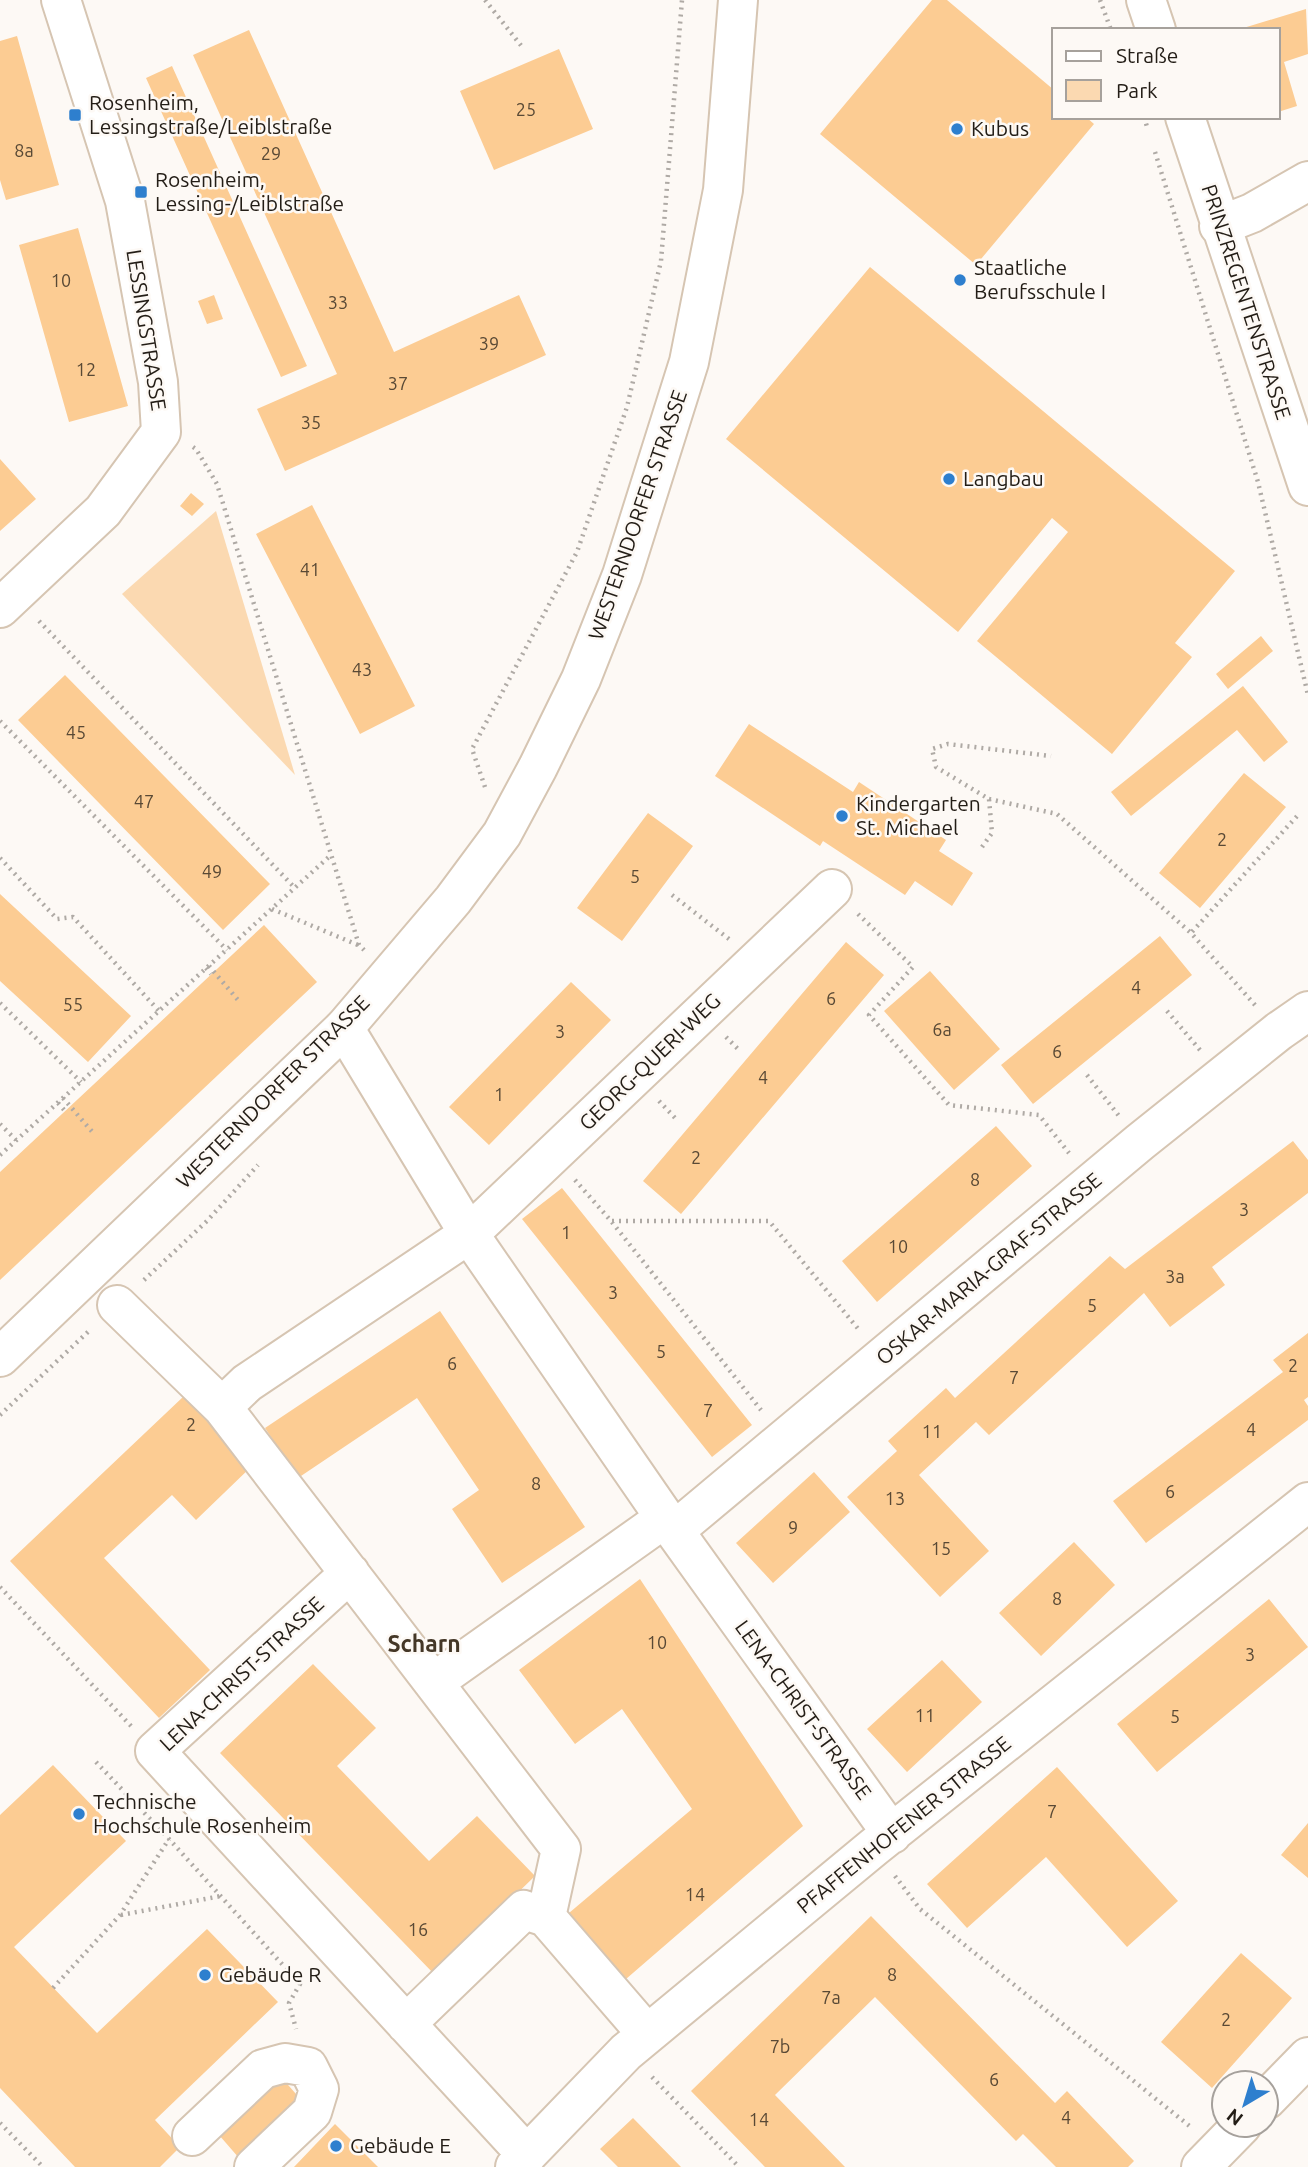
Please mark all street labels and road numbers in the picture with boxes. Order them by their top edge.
street label: PRINZREGENTENSTRASSE [1198,181,1296,422]
street label: LESSINGSTRASSE [122,248,172,412]
street label: WESTERNDORFER STRASSE [583,387,691,643]
street label: GEORG-QUERI-WEG [574,988,725,1135]
street label: WESTERNDORFER STRASSE [171,990,374,1193]
street label: OSKAR-MARIA-GRAF-STRASSE [871,1167,1106,1369]
street label: LENA-CHRIST-STRASSE [154,1591,328,1755]
street label: LENA-CHRIST-STRASSE [731,1615,877,1804]
street label: PFAFFENHOFENER STRASSE [792,1731,1015,1918]

